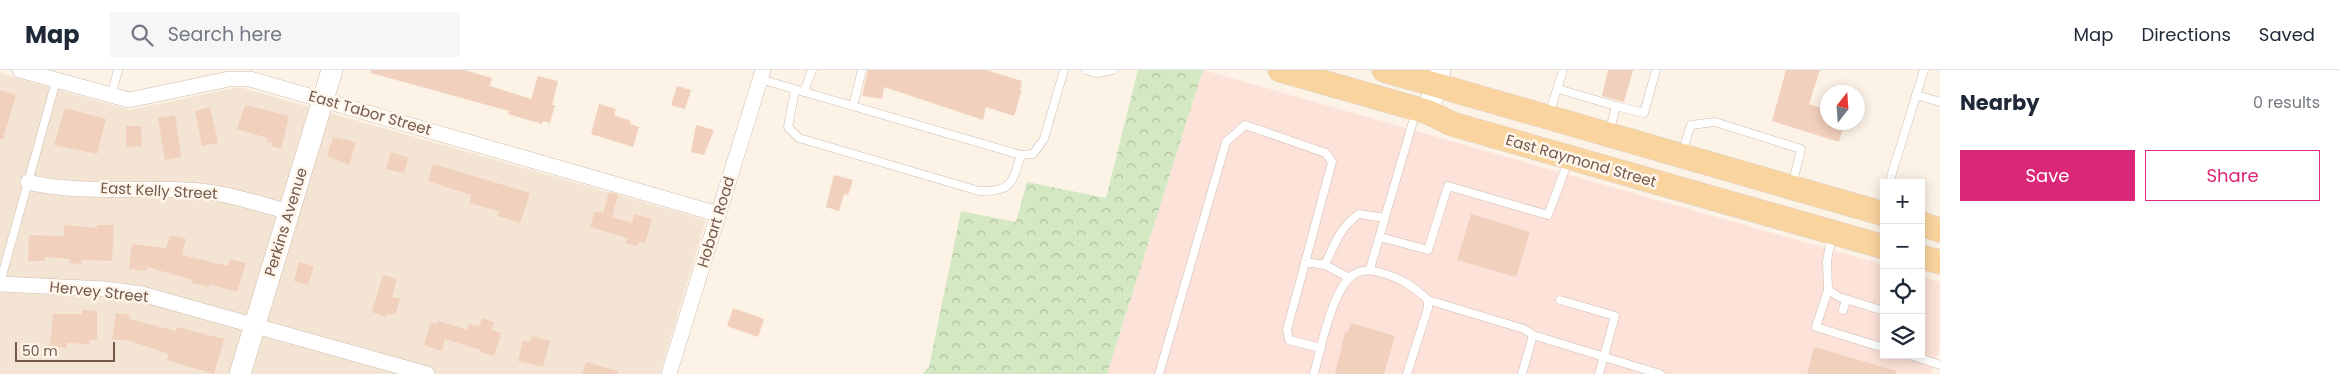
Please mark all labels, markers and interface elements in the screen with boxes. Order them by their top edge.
search box [110,12,460,57]
text: Map [25,18,80,51]
icon: search [128,21,156,49]
text: Search here [168,21,282,48]
text: Map [2074,22,2113,47]
text: Directions [2141,22,2231,47]
text: Saved [2259,22,2315,47]
street label: East Tabor Street [306,85,434,140]
north arrow [1820,85,1865,130]
text: Nearby [1960,88,2040,117]
text: 0 results [2253,91,2320,114]
street label: East Raymond Street [1503,129,1659,192]
button: Save [1960,150,2135,201]
button: Share [2145,150,2320,201]
street label: Perkins Avenue [259,165,312,279]
street label: Hobart Road [692,174,739,270]
street label: East Kelly Street [100,177,218,204]
map controls [1880,179,1925,359]
button: + [1880,179,1925,224]
button: − [1880,224,1925,269]
button: locate [1880,269,1925,314]
street label: Hervey Street [49,276,150,307]
button: layers [1880,314,1925,359]
scale bar [15,339,115,362]
text: 50 m [22,341,58,361]

